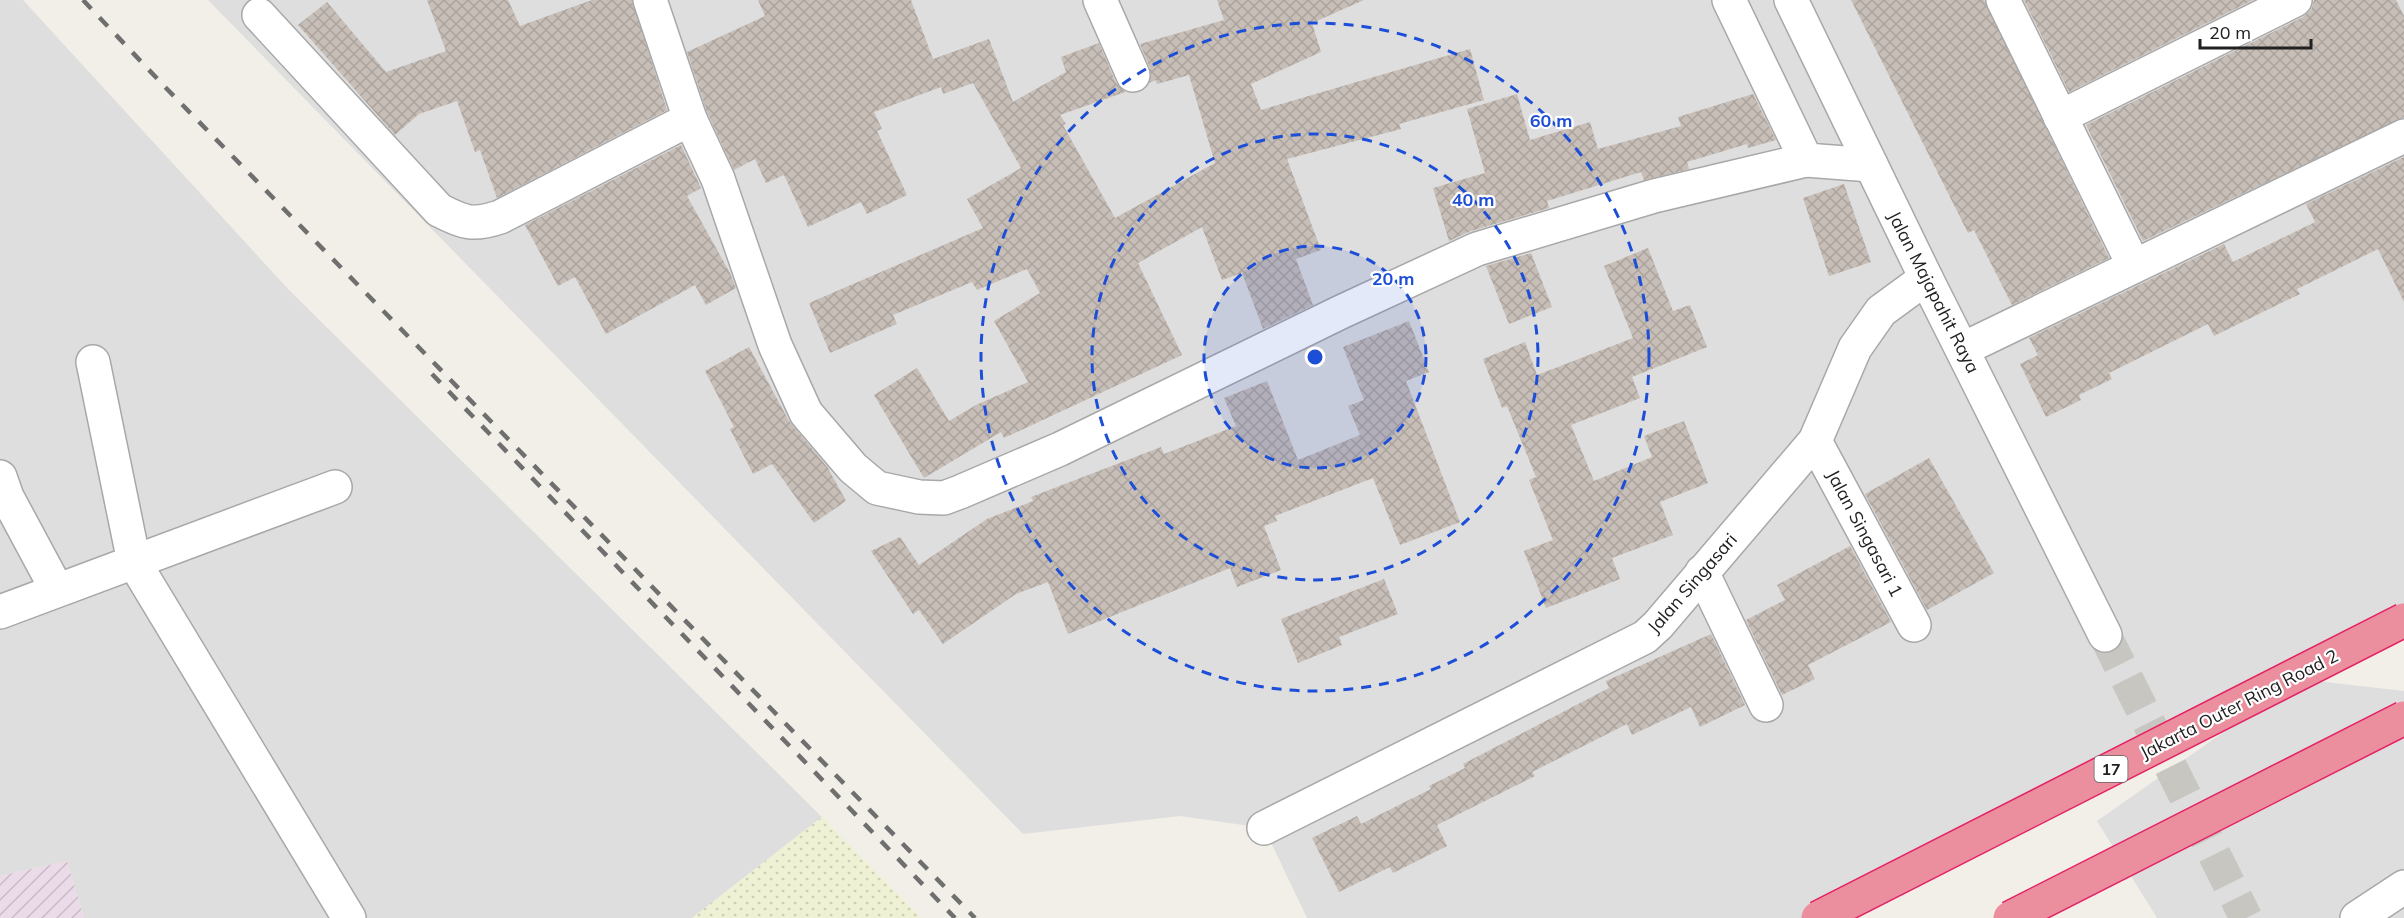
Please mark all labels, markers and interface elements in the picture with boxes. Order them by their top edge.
scale bar [2200,12,2311,50]
text: 20 m [2209,21,2251,44]
text: 60 m [1530,109,1572,132]
text: 40 m [1452,188,1494,211]
street label: Jalan Majapahit Raya [1883,207,1985,377]
text: 20 m [1372,267,1414,290]
centre of rings [1305,347,1325,367]
street label: Jalan Singasari 1 [1822,465,1908,601]
street label: Jalan Singasari [1642,528,1742,638]
street label: Jakarta Outer Ring Road 2 [2136,644,2342,764]
road number: 17 [2094,756,2128,782]

